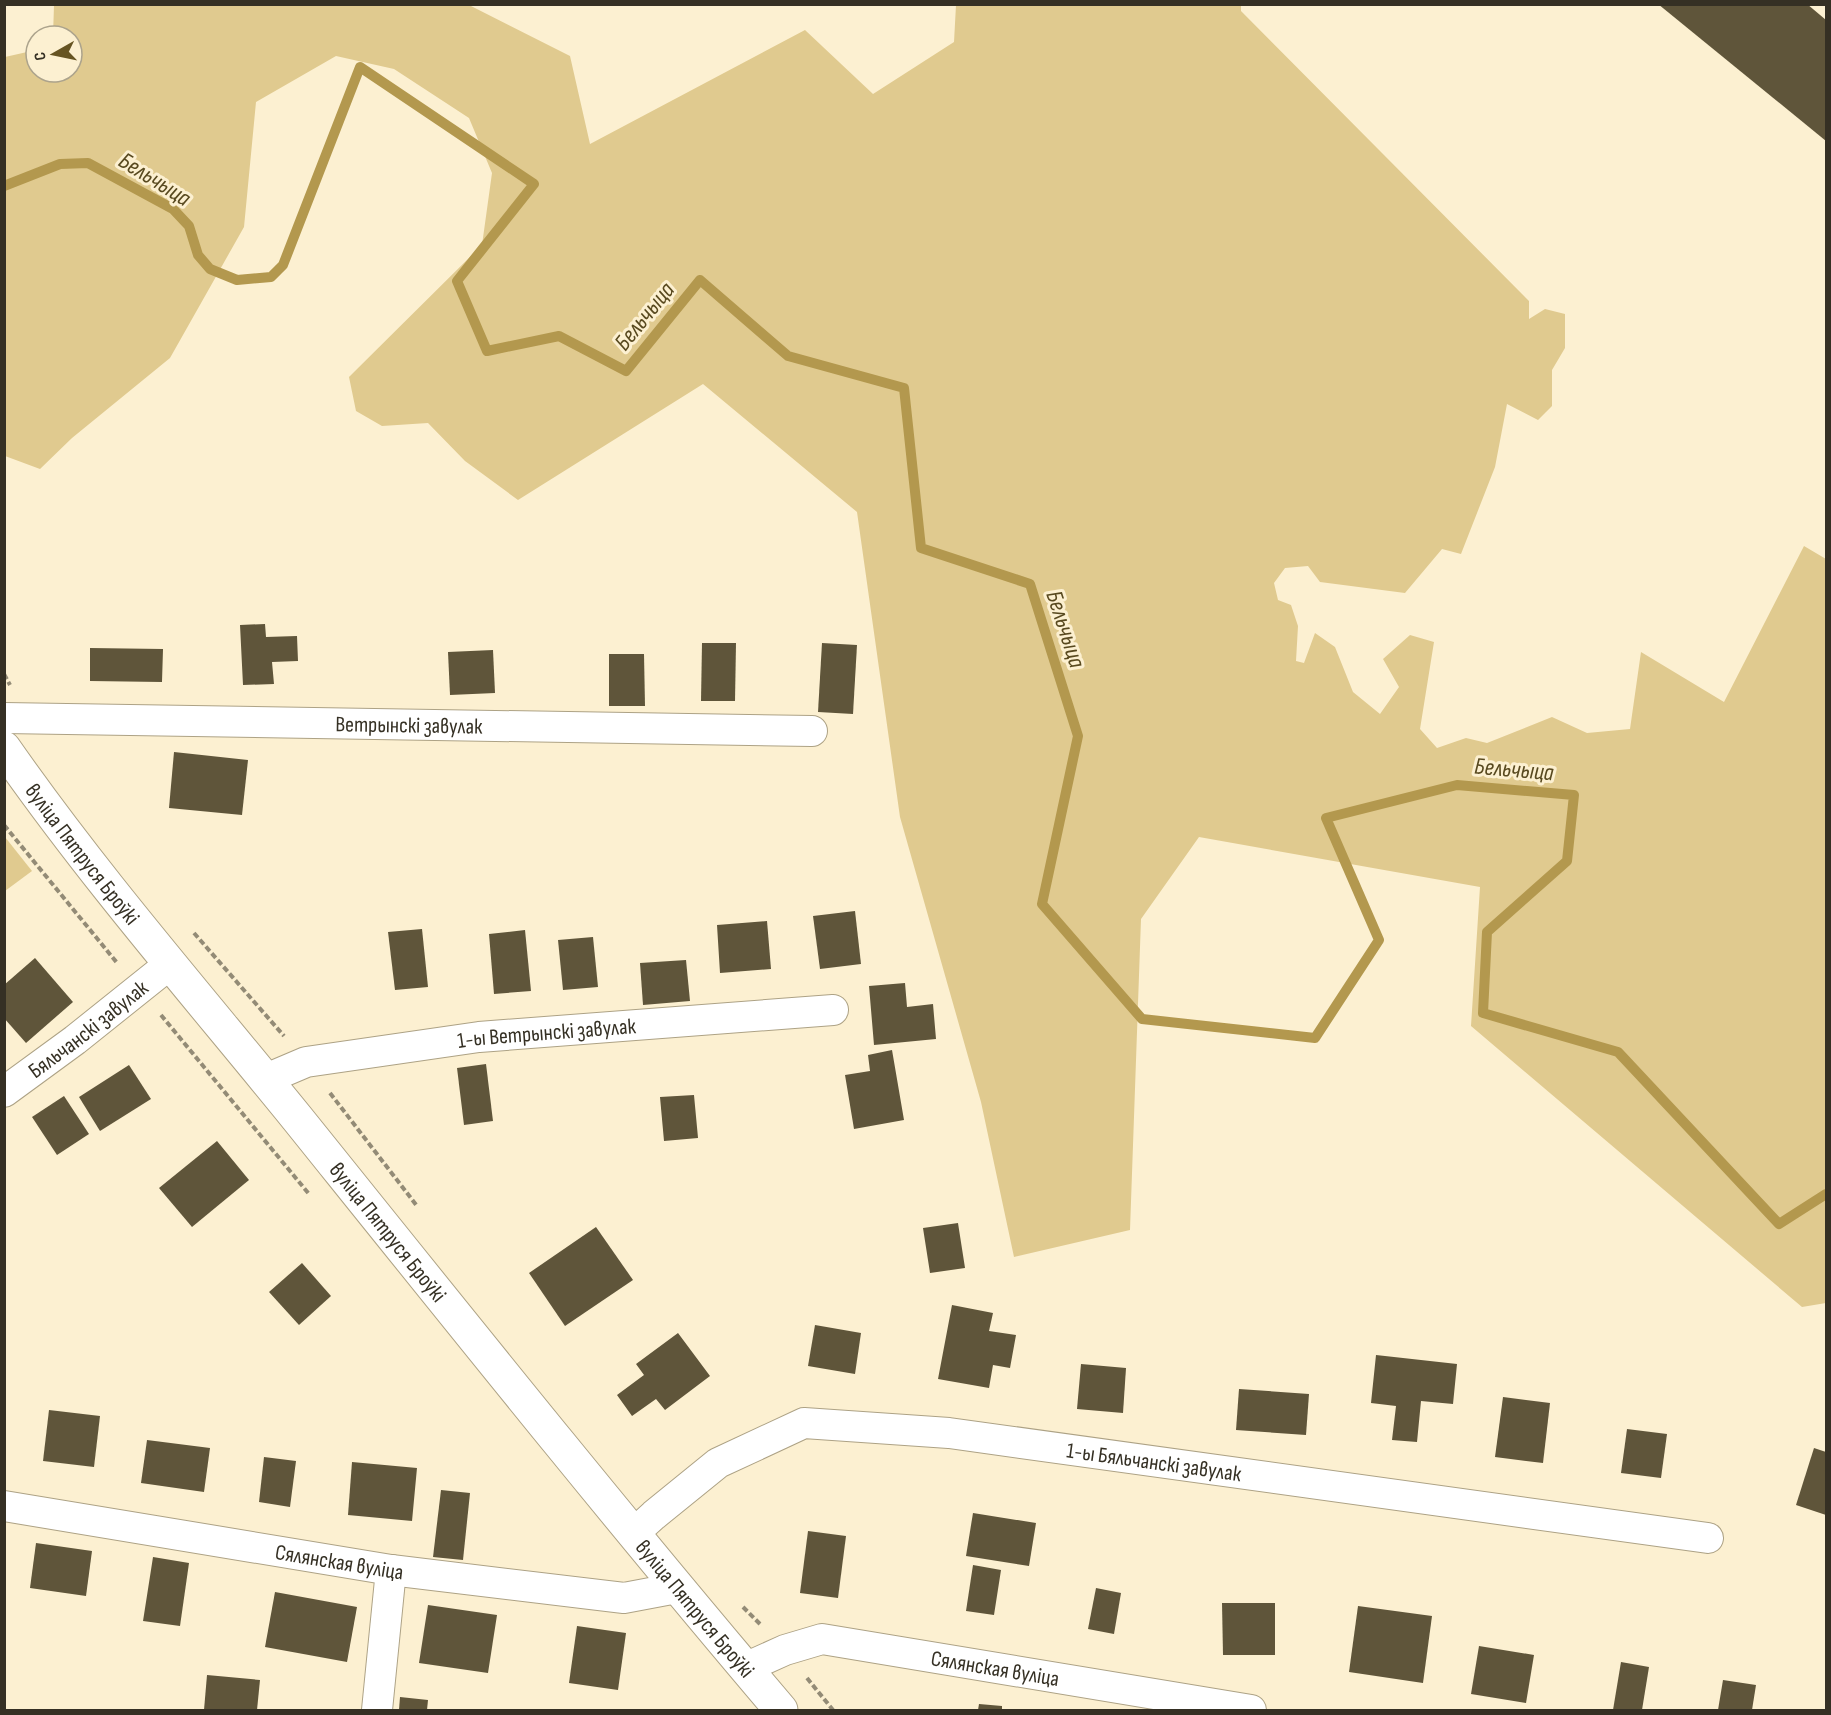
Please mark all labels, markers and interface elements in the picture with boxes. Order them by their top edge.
north arrow [24,24,84,84]
text: С [31,51,51,62]
water label: Бельчыца [113,146,196,213]
water label: Бельчыца [608,276,681,356]
water label: Бельчыца [1039,587,1092,672]
street label: Ветрынскі завулак [335,711,483,741]
water label: Бельчыца [1473,752,1555,787]
street label: вуліца Пятруся Броўкі [19,779,145,931]
street label: Бяльчанскі завулак [23,975,154,1085]
street label: 1-ы Ветрынскі завулак [456,1013,638,1055]
street label: вуліца Пятруся Броўкі [323,1157,452,1308]
street label: 1-ы Бяльчанскі завулак [1065,1437,1244,1488]
street label: вуліца Пятруся Броўкі [629,1535,760,1684]
street label: Сялянская вуліца [273,1539,405,1586]
street label: Сялянская вуліца [929,1645,1061,1693]

